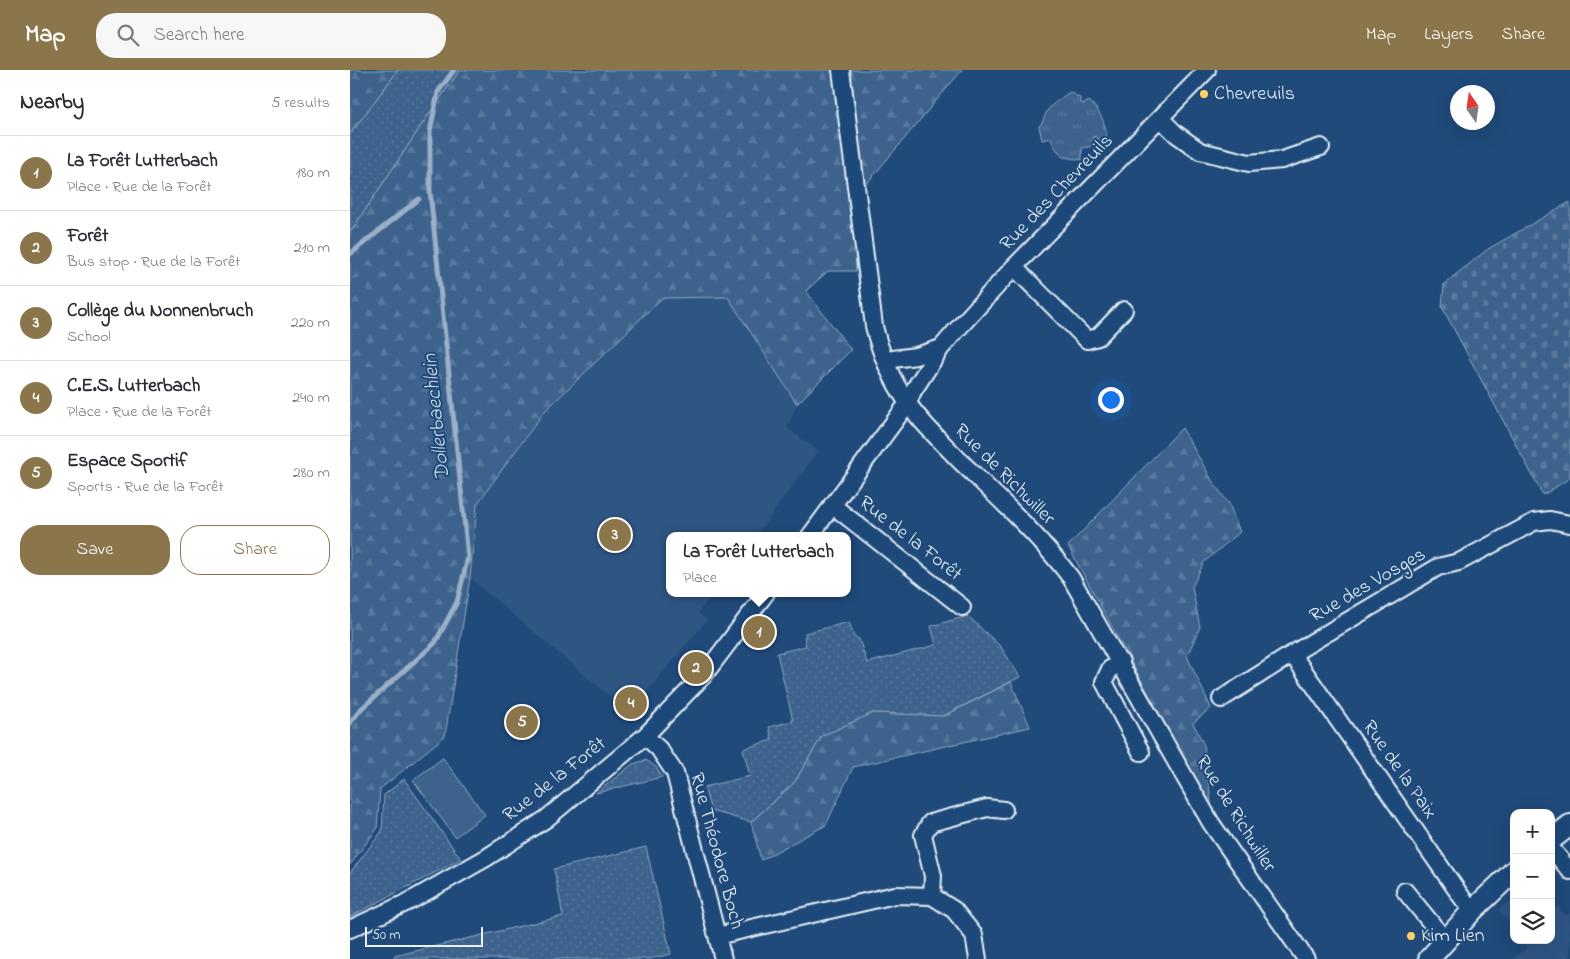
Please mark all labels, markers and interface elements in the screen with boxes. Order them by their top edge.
search box [96,13,446,58]
text: Map [25,18,66,53]
icon: search [114,21,142,49]
text: Search here [154,22,245,49]
text: Map [1366,22,1396,48]
text: Layers [1424,22,1474,48]
text: Share [1502,22,1545,48]
place label: Chevreuils [1214,80,1295,109]
north arrow [1450,85,1495,130]
text: Nearby [20,88,84,118]
marker: Chevreuils [1198,88,1210,100]
text: 5 results [271,91,330,115]
street label: Rue des Chevreuils [994,128,1120,258]
text: La Forêt Lutterbach [67,148,218,175]
text: 1 [33,161,39,185]
text: 180 m [296,161,330,185]
text: Place · Rue de la Forêt [67,175,212,199]
text: Forêt [67,223,108,250]
text: 2 [32,236,40,260]
text: 210 m [294,236,330,260]
text: Bus stop · Rue de la Forêt [67,250,240,274]
text: Collège du Nonnenbruch [67,298,253,325]
text: 3 [33,311,39,335]
text: 220 m [291,311,330,335]
text: School [67,325,111,349]
water label: Dollerbaechlein [415,352,459,482]
text: C.E.S. Lutterbach [67,373,200,400]
text: 4 [33,386,39,410]
text: 240 m [292,386,330,410]
your location [1098,387,1124,413]
text: Place · Rue de la Forêt [67,400,212,424]
street label: Rue de Richwiller [947,418,1062,533]
text: Espace Sportif [67,448,187,475]
text: 5 [31,461,41,485]
text: 280 m [293,461,330,485]
text: Sports · Rue de la Forêt [67,475,224,499]
street label: Rue de la Forêt [852,489,968,589]
pin: 3 [599,516,631,554]
button: Save [20,525,170,575]
button: Share [180,525,330,575]
popup [666,532,851,597]
text: La Forêt Lutterbach [683,539,834,566]
street label: Rue des Vosges [1304,541,1432,632]
text: Place [683,566,717,590]
pin: 1 [743,613,775,651]
pin: 2 [680,649,712,687]
pin: 4 [615,684,647,722]
pin: 5 [506,703,538,741]
street label: Rue de la Paix [1354,715,1444,825]
street label: Rue de la Forêt [497,730,613,830]
street label: Rue de Richwiller [1187,750,1283,879]
street label: Rue Théodore Boch [681,770,751,932]
map controls [1510,809,1555,944]
button: + [1510,809,1555,854]
button: − [1510,854,1555,899]
button: layers [1510,899,1555,944]
place label: Kim Lien [1421,922,1485,951]
scale bar [365,924,482,947]
text: 50 m [372,925,400,946]
marker: Kim Lien [1405,930,1417,942]

